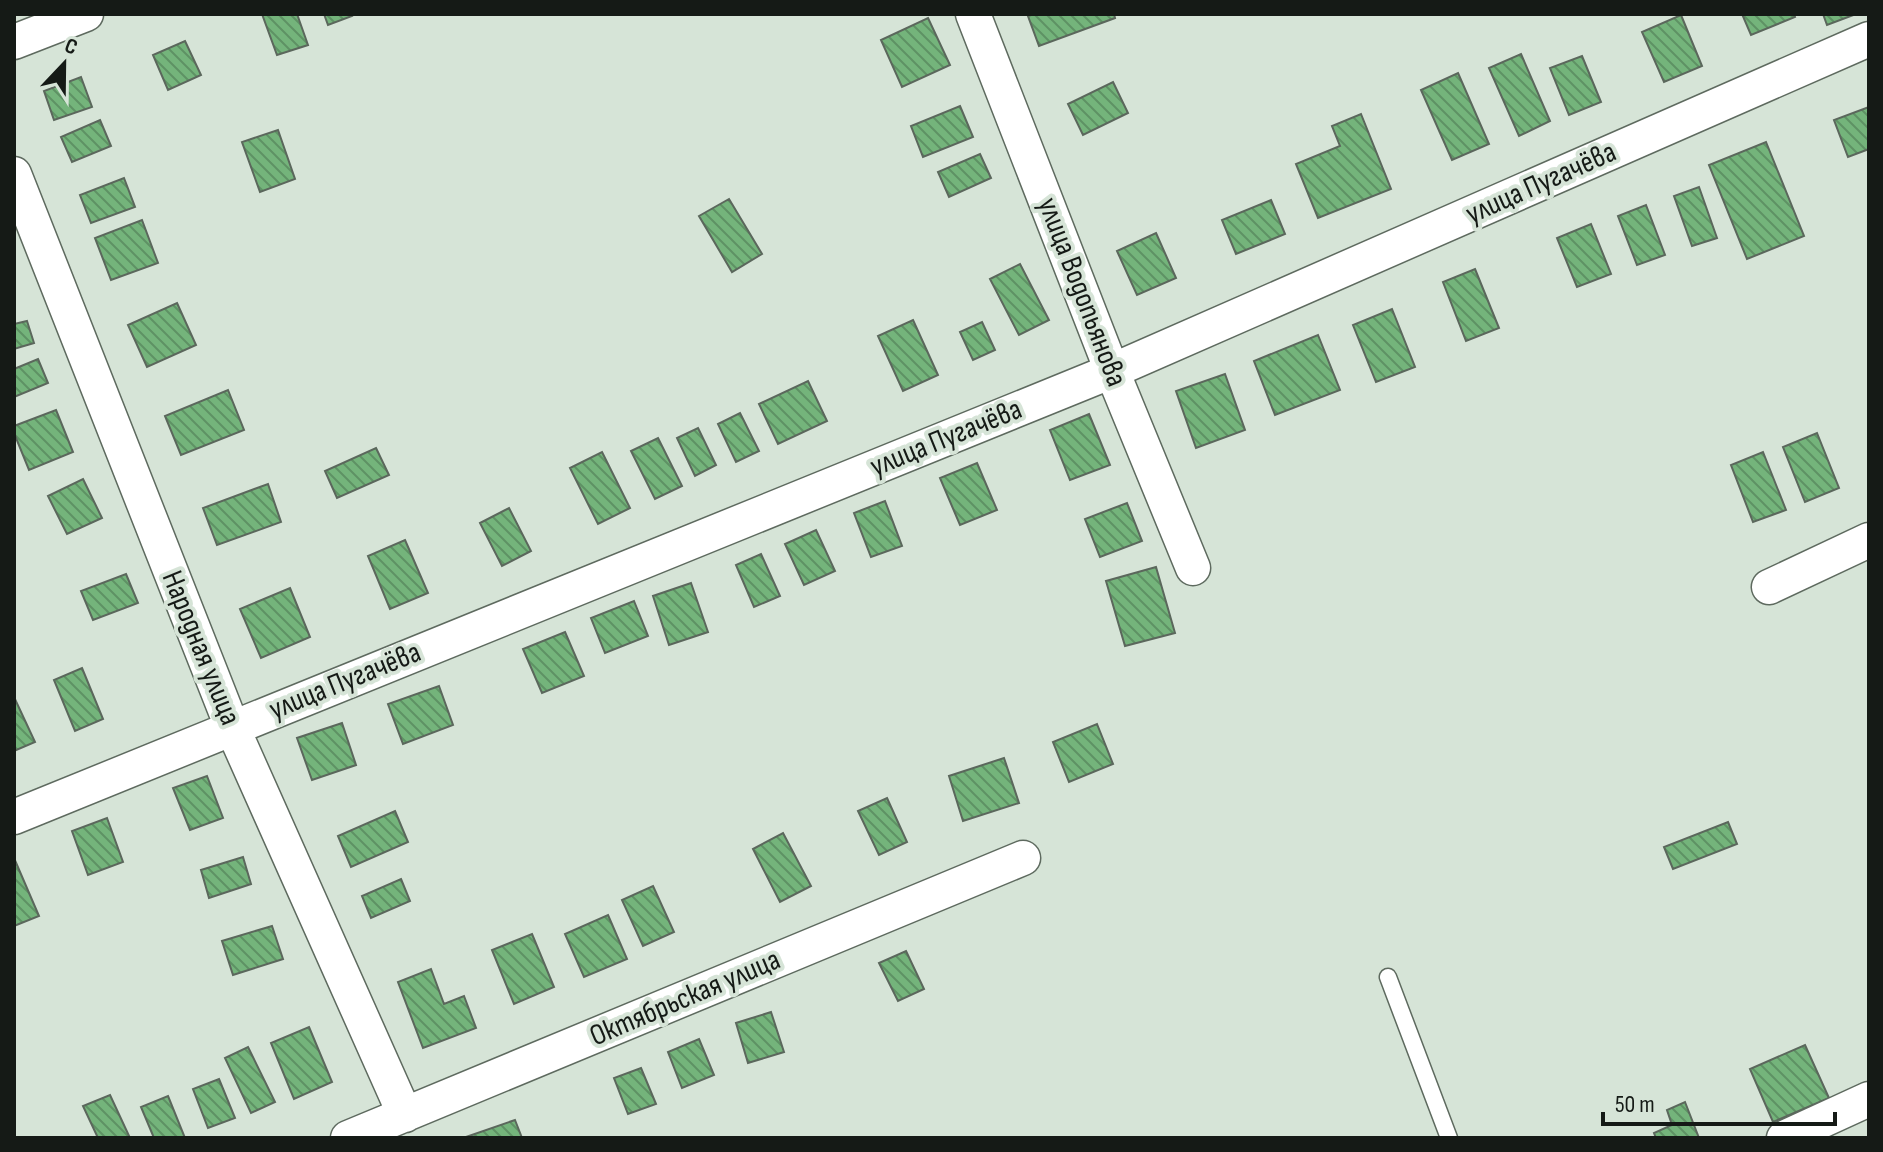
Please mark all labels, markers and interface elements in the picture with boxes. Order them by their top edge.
north arrow [24,24,104,104]
text: С [61,32,81,61]
street label: улица Пугачёва [1460,134,1622,232]
street label: улица Водопьянова [1029,193,1135,391]
street label: улица Пугачёва [865,391,1027,485]
street label: Народная улица [154,566,248,730]
street label: улица Пугачёва [264,634,426,728]
street label: Октябрьская улица [584,942,786,1054]
scale bar [1603,1076,1835,1126]
text: 50 m [1615,1090,1655,1119]

